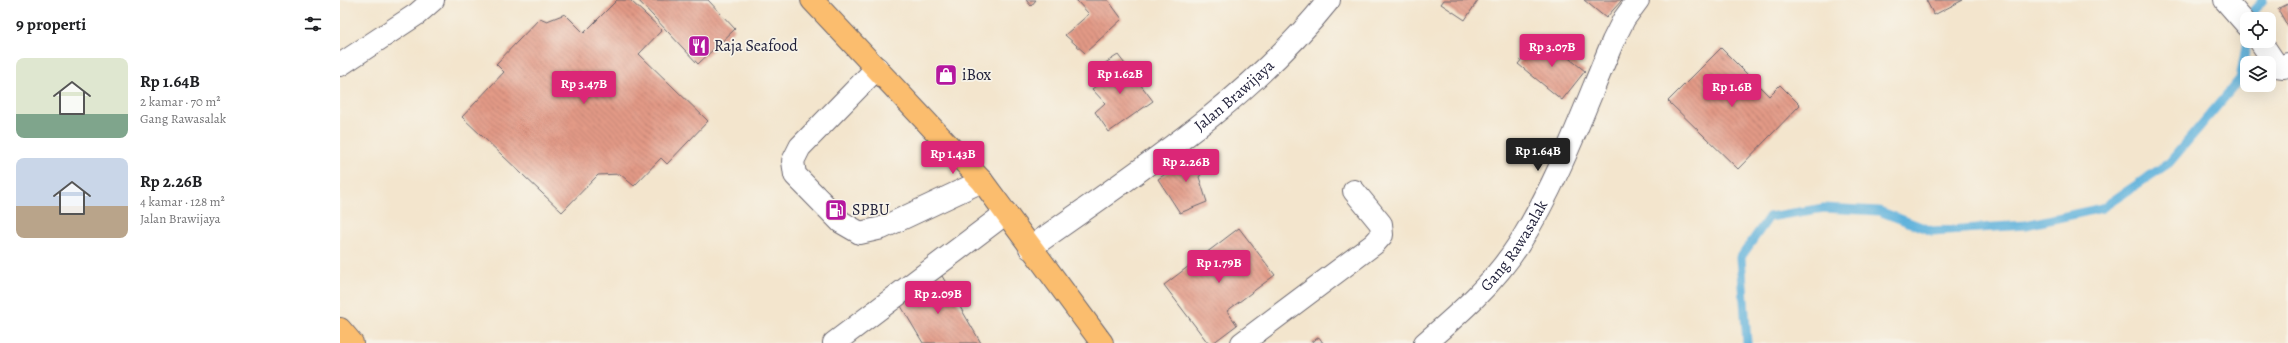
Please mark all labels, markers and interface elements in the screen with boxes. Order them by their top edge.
map controls [2240,12,2276,92]
button: locate [2240,12,2276,48]
text: 9 properti [16,13,86,36]
icon: filters [302,13,324,35]
restaurant icon: Raja Seafood [686,33,712,59]
pin: Rp 3.07B [1511,34,1593,68]
place label: Raja Seafood [714,35,798,57]
text: Rp 3.07B [1529,38,1575,55]
street label: Jalan Brawijaya [1190,55,1280,137]
button: layers [2240,56,2276,92]
pin: Rp 1.62B [1079,61,1161,95]
shop icon: iBox [933,62,959,88]
place label: iBox [962,64,992,86]
text: Rp 1.62B [1097,65,1143,82]
text: Rp 1.64B [140,70,200,93]
pin: Rp 3.47B [543,71,625,105]
icon: home [48,74,96,122]
pin: Rp 1.6B [1695,74,1769,108]
text: Rp 3.47B [561,75,607,92]
text: Rp 1.6B [1712,78,1752,95]
text: 2 kamar · 70 m² [140,93,221,110]
text: Gang Rawasalak [140,110,226,127]
pin: Rp 1.64B [1497,138,1579,172]
pin: Rp 1.43B [912,141,994,175]
text: Rp 1.64B [1515,142,1561,159]
text: Rp 1.43B [930,145,976,162]
pin: Rp 2.26B [1145,149,1227,183]
text: Rp 2.26B [1162,153,1210,170]
text: Rp 2.26B [140,170,202,193]
icon: home [48,174,96,222]
text: 4 kamar · 128 m² [140,193,225,210]
street label: Gang Rawasalak [1475,196,1553,296]
fuel station icon: SPBU [823,197,849,223]
place label: SPBU [852,199,890,221]
text: Jalan Brawijaya [140,210,221,227]
pin: Rp 1.79B [1178,250,1260,284]
text: Rp 1.79B [1196,254,1242,271]
pin: Rp 2.09B [897,281,979,315]
text: Rp 2.09B [914,285,962,302]

